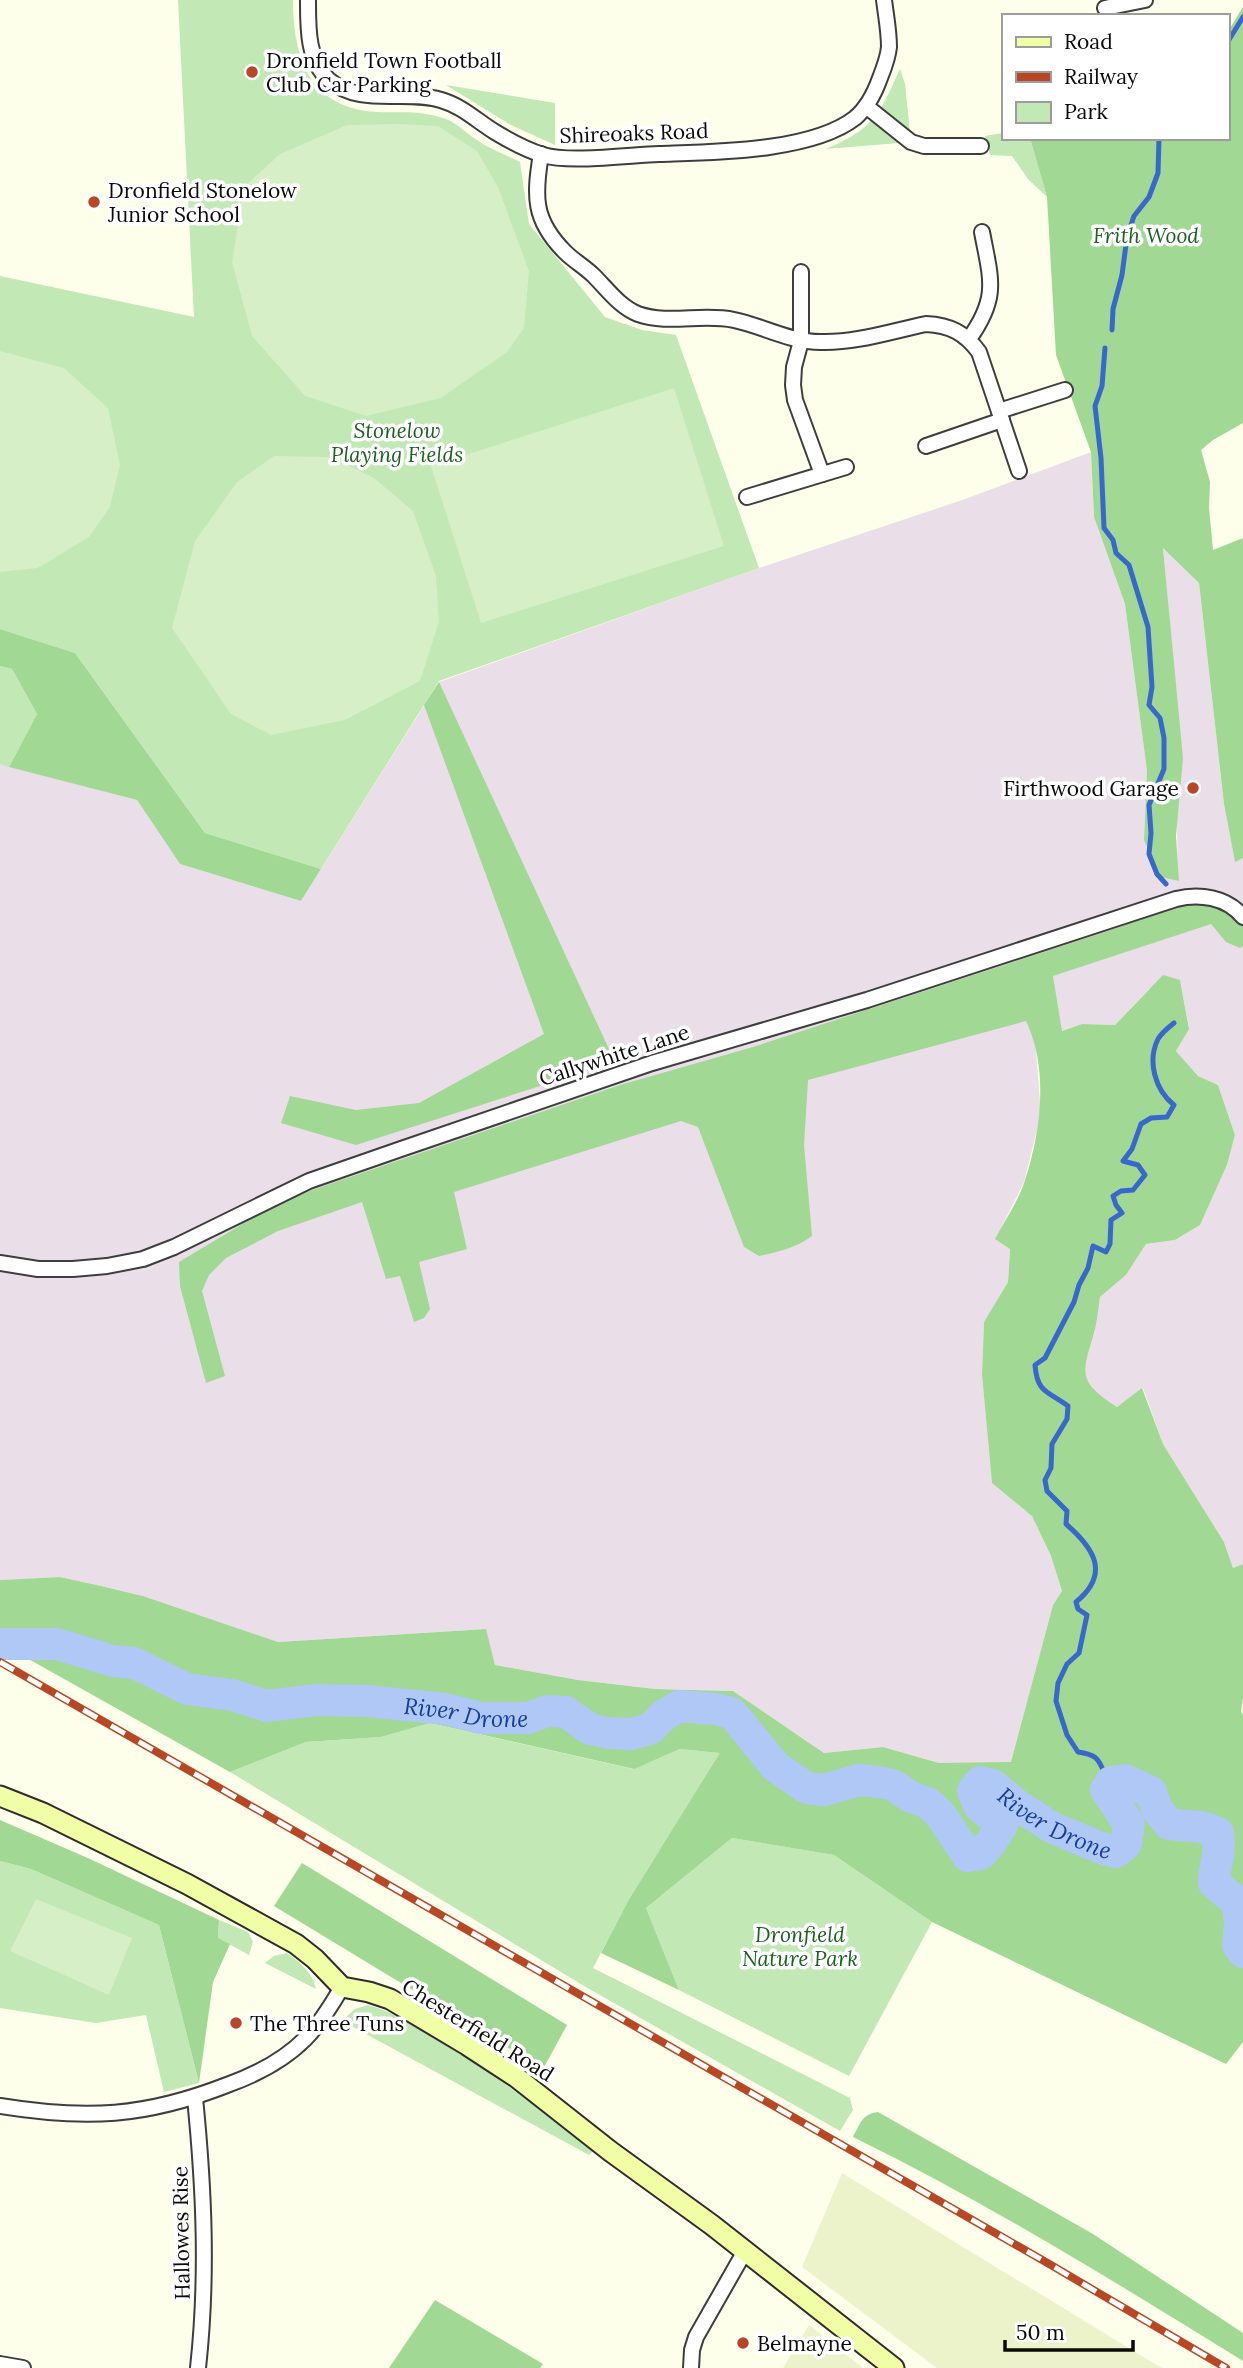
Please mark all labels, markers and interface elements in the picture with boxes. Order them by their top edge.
legend [1002,14,1229,140]
text: Road [1064,28,1113,55]
place label: Dronfield Town Football Club Car Parking [266,47,502,98]
text: Railway [1064,63,1138,90]
marker: Dronfield Town Football Club Car Parking [244,64,260,80]
text: Park [1064,98,1108,125]
street label: Shireoaks Road [559,117,709,149]
place label: Dronfield Stonelow Junior School [107,177,297,228]
marker: Dronfield Stonelow Junior School [86,194,102,210]
park label: Frith Wood [1093,222,1199,249]
park label: Stonelow Playing Fields [331,417,463,468]
place label: Firthwood Garage [1003,775,1179,802]
marker: Firthwood Garage [1185,780,1201,796]
street label: Callywhite Lane [536,1018,692,1092]
water label: River Drone [402,1690,528,1733]
water label: River Drone [992,1781,1115,1865]
park label: Dronfield Nature Park [742,1921,858,1972]
street label: Chesterfield Road [397,1972,559,2088]
place label: The Three Tuns [250,2010,404,2037]
marker: The Three Tuns [228,2015,244,2031]
street label: Hallowes Rise [166,2166,196,2300]
scale bar [1005,2308,1133,2352]
text: 50 m [1016,2319,1065,2346]
place label: Belmayne [757,2330,852,2357]
marker: Belmayne [735,2335,751,2351]

